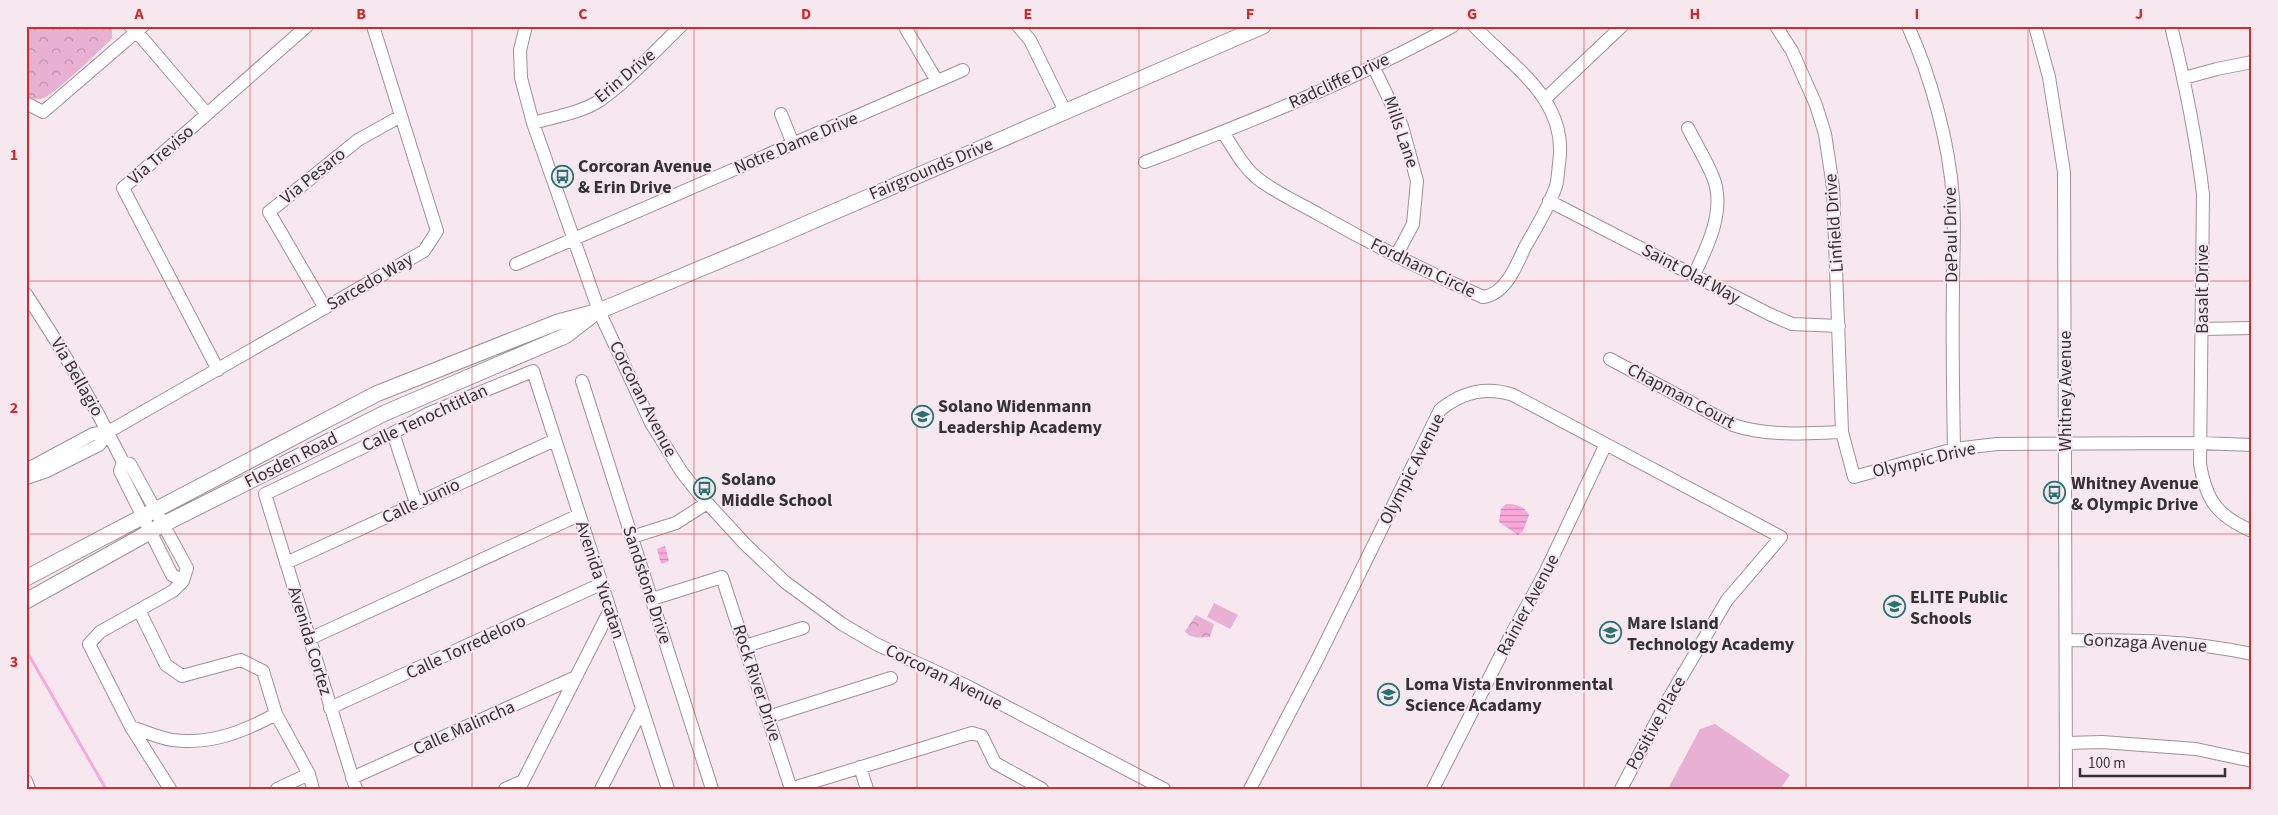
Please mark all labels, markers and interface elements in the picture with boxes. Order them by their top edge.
text: A [133,3,144,25]
text: B [356,3,366,25]
text: C [578,3,588,25]
text: D [801,3,811,25]
text: E [1024,3,1032,25]
text: F [1246,3,1254,25]
text: G [1467,3,1477,25]
text: H [1690,3,1700,25]
text: I [1915,3,1919,25]
text: J [2135,3,2143,25]
street label: Erin Drive [589,43,661,109]
street label: Radcliffe Drive [1285,47,1393,115]
street label: Mills Lane [1377,93,1425,171]
street label: Notre Dame Drive [730,106,862,180]
street label: Via Treviso [122,119,200,191]
street label: Fairgrounds Drive [865,132,997,206]
street label: Via Pesaro [275,142,351,210]
text: 1 [10,144,18,166]
place label: Corcoran Avenue & Erin Drive [578,154,712,200]
bus stop icon: Corcoran Avenue & Erin Drive [550,164,574,188]
street label: Linfield Drive [1818,173,1850,273]
street label: DePaul Drive [1938,187,1964,283]
street label: Fordham Circle [1366,232,1480,304]
street label: Saint Olaf Way [1637,238,1745,311]
street label: Basalt Drive [2190,244,2215,334]
street label: Sarcedo Way [322,247,418,317]
street label: Whitney Avenue [2053,331,2078,451]
street label: Via Bellagio [44,333,110,421]
street label: Corcoran Avenue [603,337,683,462]
street label: Chapman Court [1623,357,1739,435]
street label: Calle Tenochtitlan [358,378,492,458]
place label: Solano Widenmann Leadership Academy [938,394,1103,440]
text: 2 [10,397,18,419]
school or university icon: Solano Widenmann Leadership Academy [910,404,934,428]
street label: Olympic Avenue [1373,409,1451,529]
street label: Flosden Road [240,426,342,494]
street label: Olympic Drive [1870,436,1978,484]
place label: Solano Middle School [721,467,832,513]
place label: Whitney Avenue & Olympic Drive [2071,471,2199,517]
street label: Calle Junio [378,472,464,530]
bus stop icon: Solano Middle School [693,477,717,501]
bus stop icon: Whitney Avenue & Olympic Drive [2043,481,2067,505]
street label: Avenida Yucatan [569,518,631,642]
street label: Sandstone Drive [616,523,678,647]
street label: Rainier Avenue [1491,550,1565,660]
street label: Avenida Cortez [282,584,339,699]
place label: ELITE Public Schools [1910,585,2008,631]
school or university icon: ELITE Public Schools [1882,595,1906,619]
street label: Calle Torredeloro [402,608,530,686]
place label: Mare Island Technology Academy [1627,611,1795,657]
street label: Rock River Drive [726,621,788,745]
school or university icon: Mare Island Technology Academy [1599,621,1623,645]
street label: Gonzaga Avenue [2082,627,2208,659]
street label: Corcoran Avenue [881,638,1007,716]
text: 3 [10,651,18,673]
place label: Loma Vista Environmental Science Acadamy [1405,672,1613,718]
street label: Positive Place [1620,672,1692,774]
school or university icon: Loma Vista Environmental Science Acadamy [1377,682,1401,706]
street label: Calle Malincha [409,694,519,762]
scale bar [2080,745,2226,777]
text: 100 m [2088,753,2126,774]

